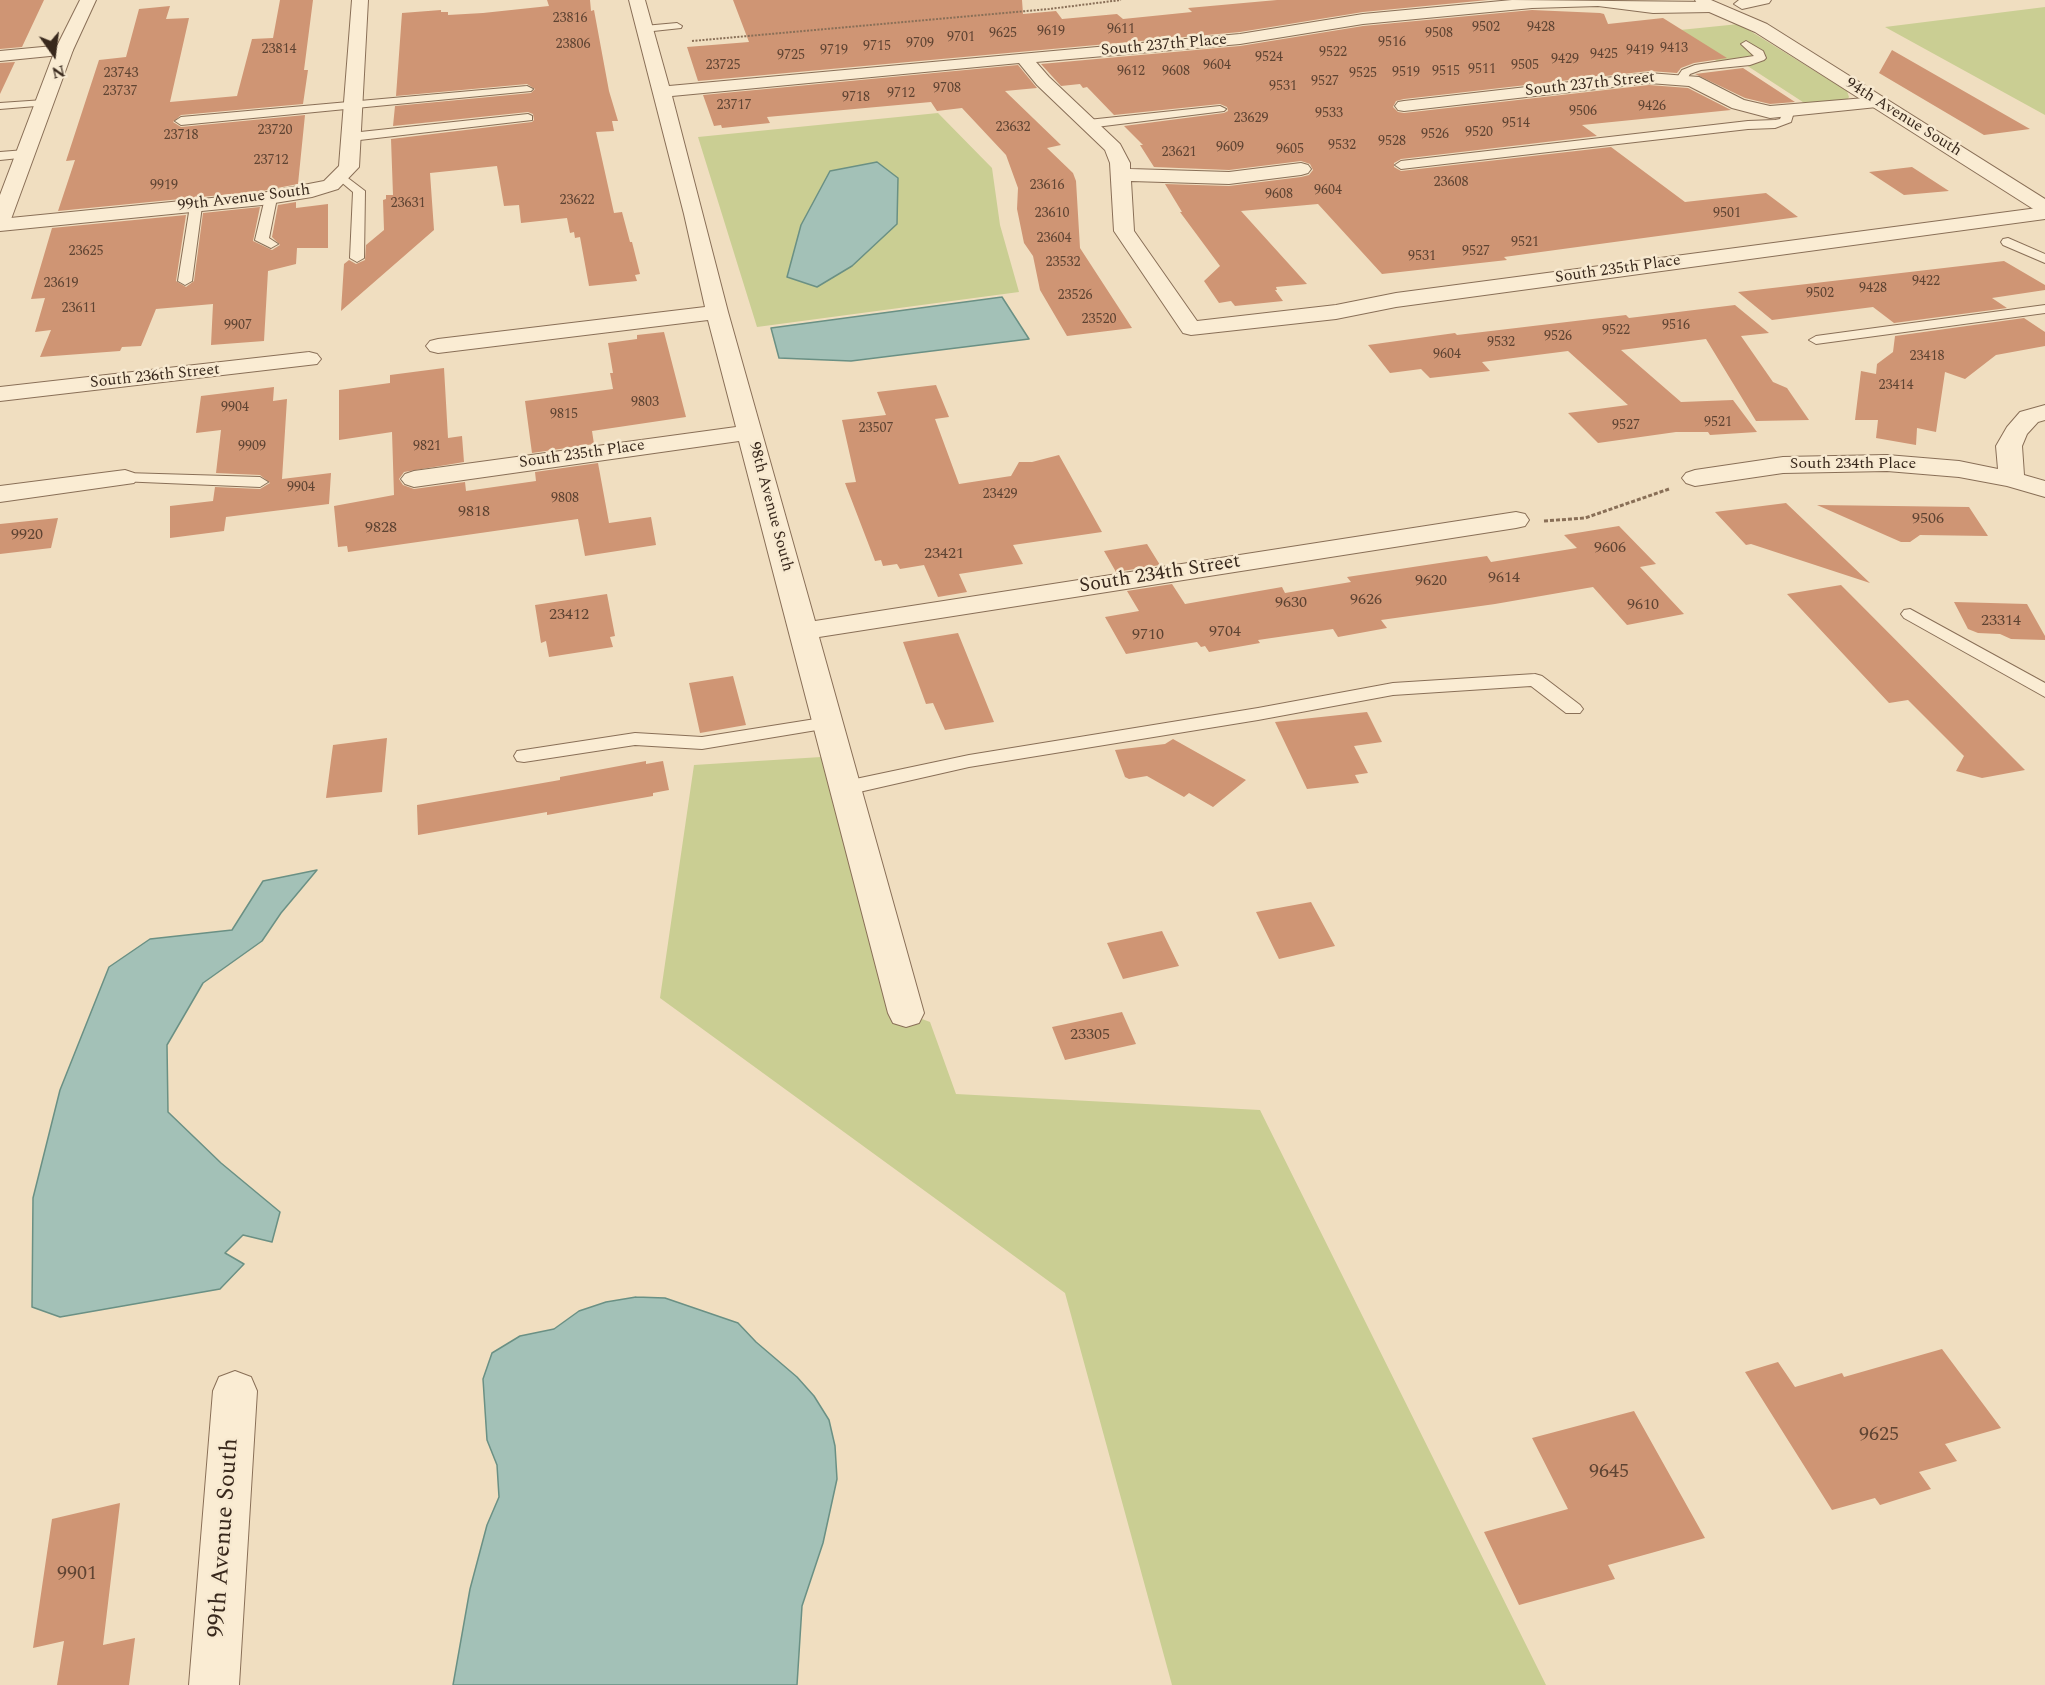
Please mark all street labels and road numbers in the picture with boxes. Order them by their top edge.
street label: South 237th Place [1100,31,1228,61]
street label: South 237th Street [1524,69,1656,101]
street label: 94th Avenue South [1841,75,1965,161]
street label: 99th Avenue South [177,181,311,217]
street label: South 235th Place [1554,252,1682,288]
street label: South 236th Street [89,361,221,393]
street label: South 235th Place [518,437,646,473]
street label: 98th Avenue South [743,440,797,574]
street label: South 234th Place [1790,455,1916,475]
street label: South 234th Street [1078,550,1242,600]
street label: 99th Avenue South [204,1437,246,1639]

